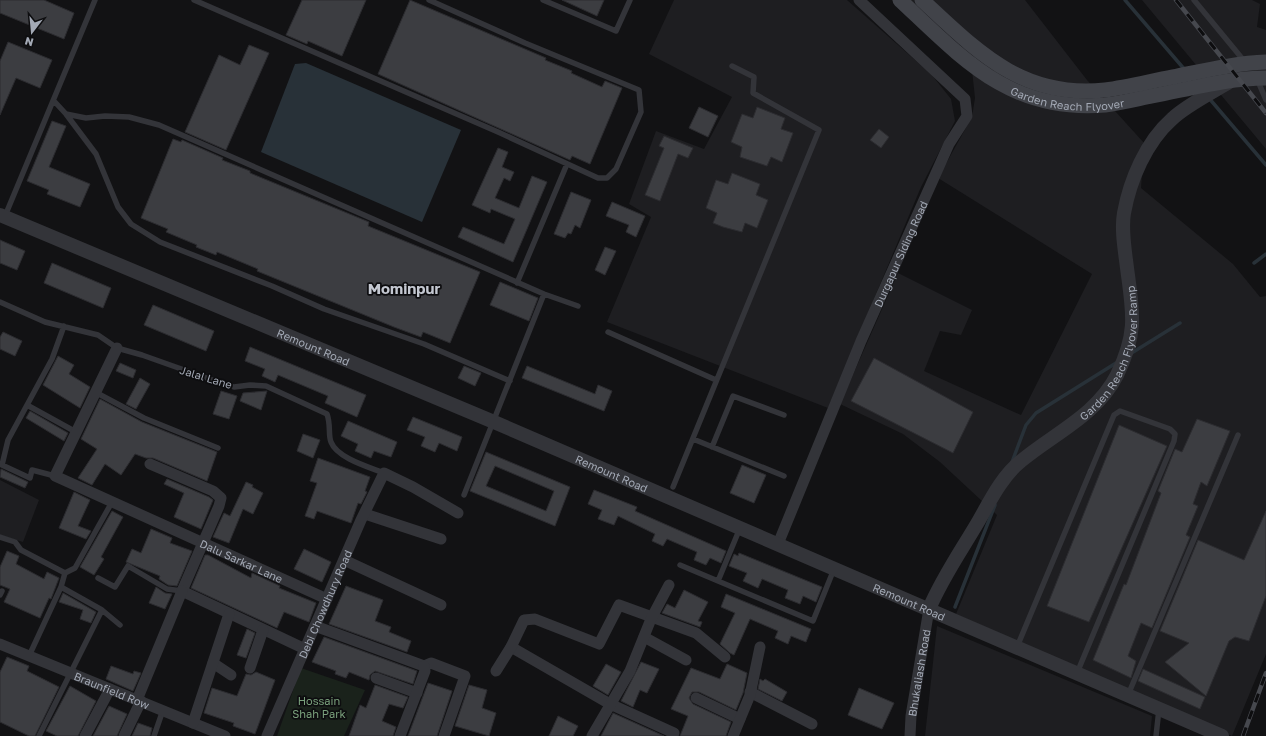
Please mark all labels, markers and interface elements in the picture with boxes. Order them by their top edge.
north arrow [12,12,52,52]
text: N [23,35,35,49]
street label: Garden Reach Flyover [1009,83,1126,112]
street label: Durgapur Siding Road [871,198,929,309]
district label: Mominpur [368,279,440,297]
street label: Garden Reach Flyover Ramp [1077,285,1139,422]
street label: Remount Road [275,325,352,367]
street label: Jalal Lane [178,363,234,391]
street label: Remount Road [574,452,650,494]
street label: Dalu Sarkar Lane [198,536,285,585]
street label: Debi Chowdhury Road [295,548,354,660]
street label: Remount Road [871,580,948,622]
street label: Bhukaliash Road [905,628,932,717]
street label: Braunfield Row [72,669,152,711]
park label: Hossain Shah Park [292,694,346,720]

